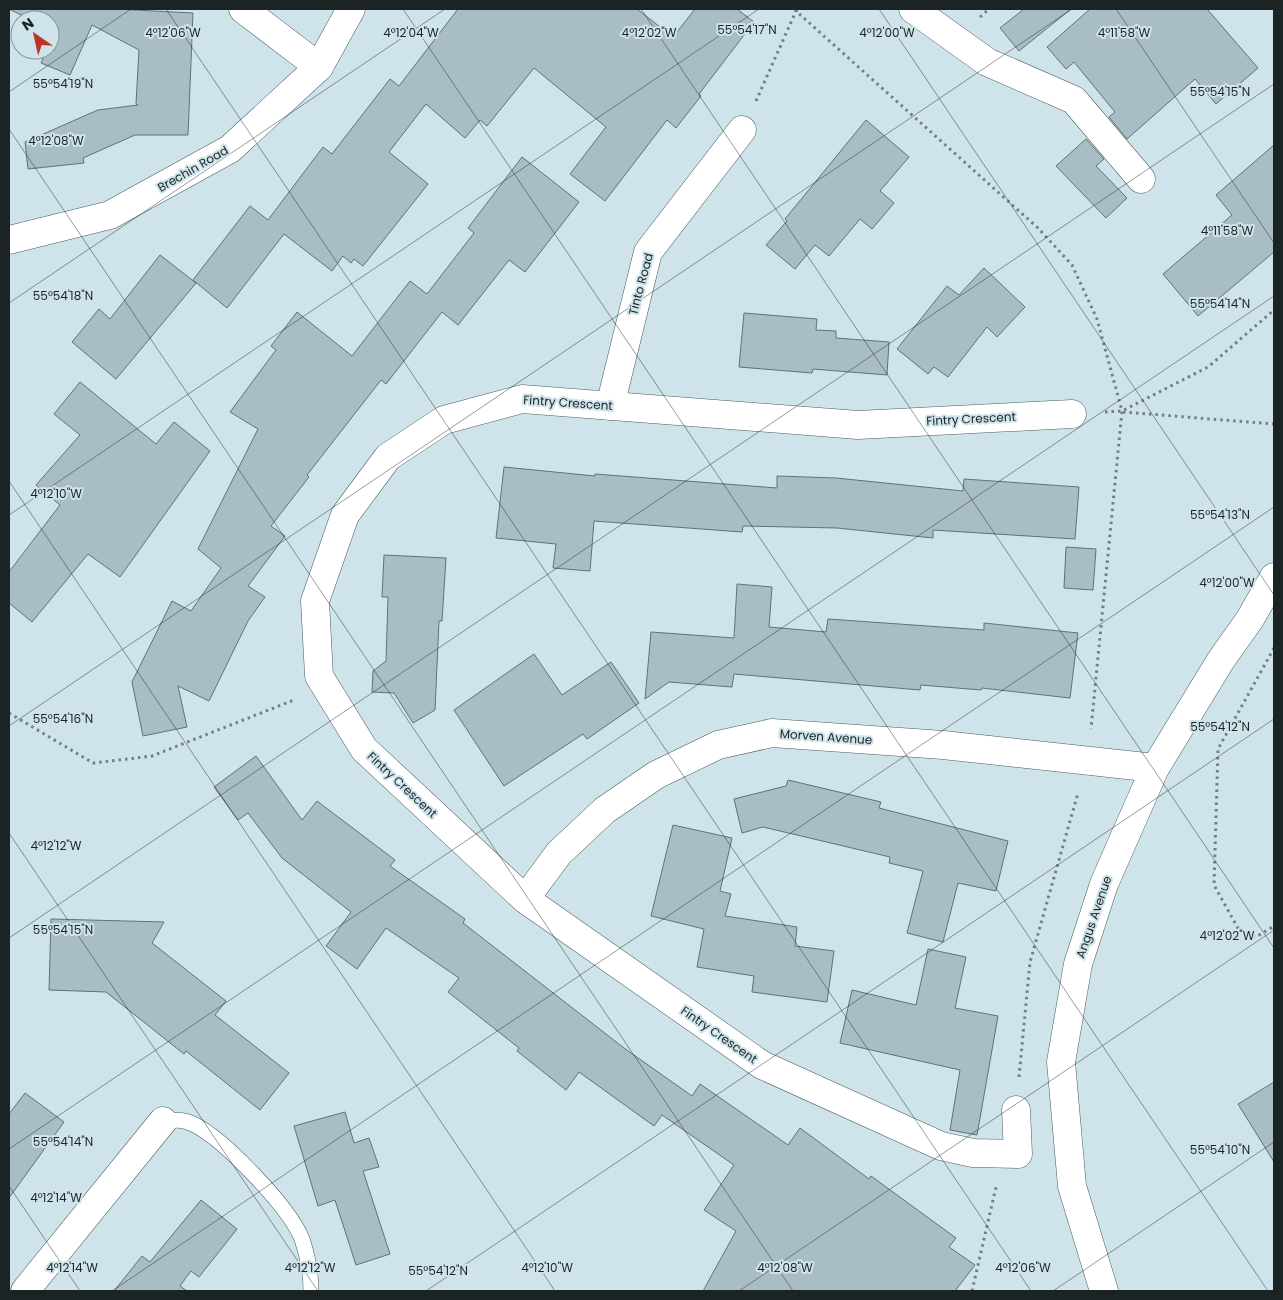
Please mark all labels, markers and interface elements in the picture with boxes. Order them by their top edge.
north arrow [10,10,60,60]
text: N [18,13,38,35]
text: 55°54'17"N [717,21,777,38]
text: 4°12'06"W [145,24,201,41]
text: 4°12'04"W [383,24,439,41]
text: 4°12'02"W [622,24,677,41]
text: 4°12'00"W [859,24,915,41]
text: 4°11'58"W [1098,24,1150,41]
text: 55°54'19"N [33,75,93,92]
text: 55°54'15"N [1190,83,1250,100]
text: 4°12'08"W [28,132,84,149]
street label: Brechin Road [154,141,231,196]
text: 4°11'58"W [1201,222,1253,239]
street label: Tinto Road [624,251,657,317]
text: 55°54'18"N [33,287,93,304]
text: 55°54'14"N [1190,295,1250,312]
street label: Fintry Crescent [523,391,613,414]
street label: Fintry Crescent [926,408,1016,429]
text: 4°12'10"W [30,485,82,502]
text: 55°54'13"N [1190,506,1250,523]
text: 4°12'00"W [1199,574,1255,591]
text: 55°54'16"N [33,710,93,727]
text: 55°54'12"N [1190,718,1250,735]
street label: Morven Avenue [779,725,873,748]
street label: Fintry Crescent [364,748,441,821]
text: 4°12'12"W [30,837,82,854]
street label: Angus Avenue [1071,873,1116,960]
text: 55°54'15"N [33,921,93,938]
text: 4°12'02"W [1200,927,1255,944]
street label: Fintry Crescent [678,1002,761,1067]
text: 55°54'14"N [33,1133,93,1150]
text: 55°54'10"N [1190,1141,1250,1158]
text: 4°12'14"W [30,1189,82,1206]
text: 4°12'14"W [46,1259,98,1276]
text: 4°12'12"W [284,1259,336,1276]
text: 4°12'10"W [521,1259,573,1276]
text: 4°12'08"W [757,1259,813,1276]
text: 4°12'06"W [995,1259,1051,1276]
text: 55°54'12"N [408,1262,468,1279]

